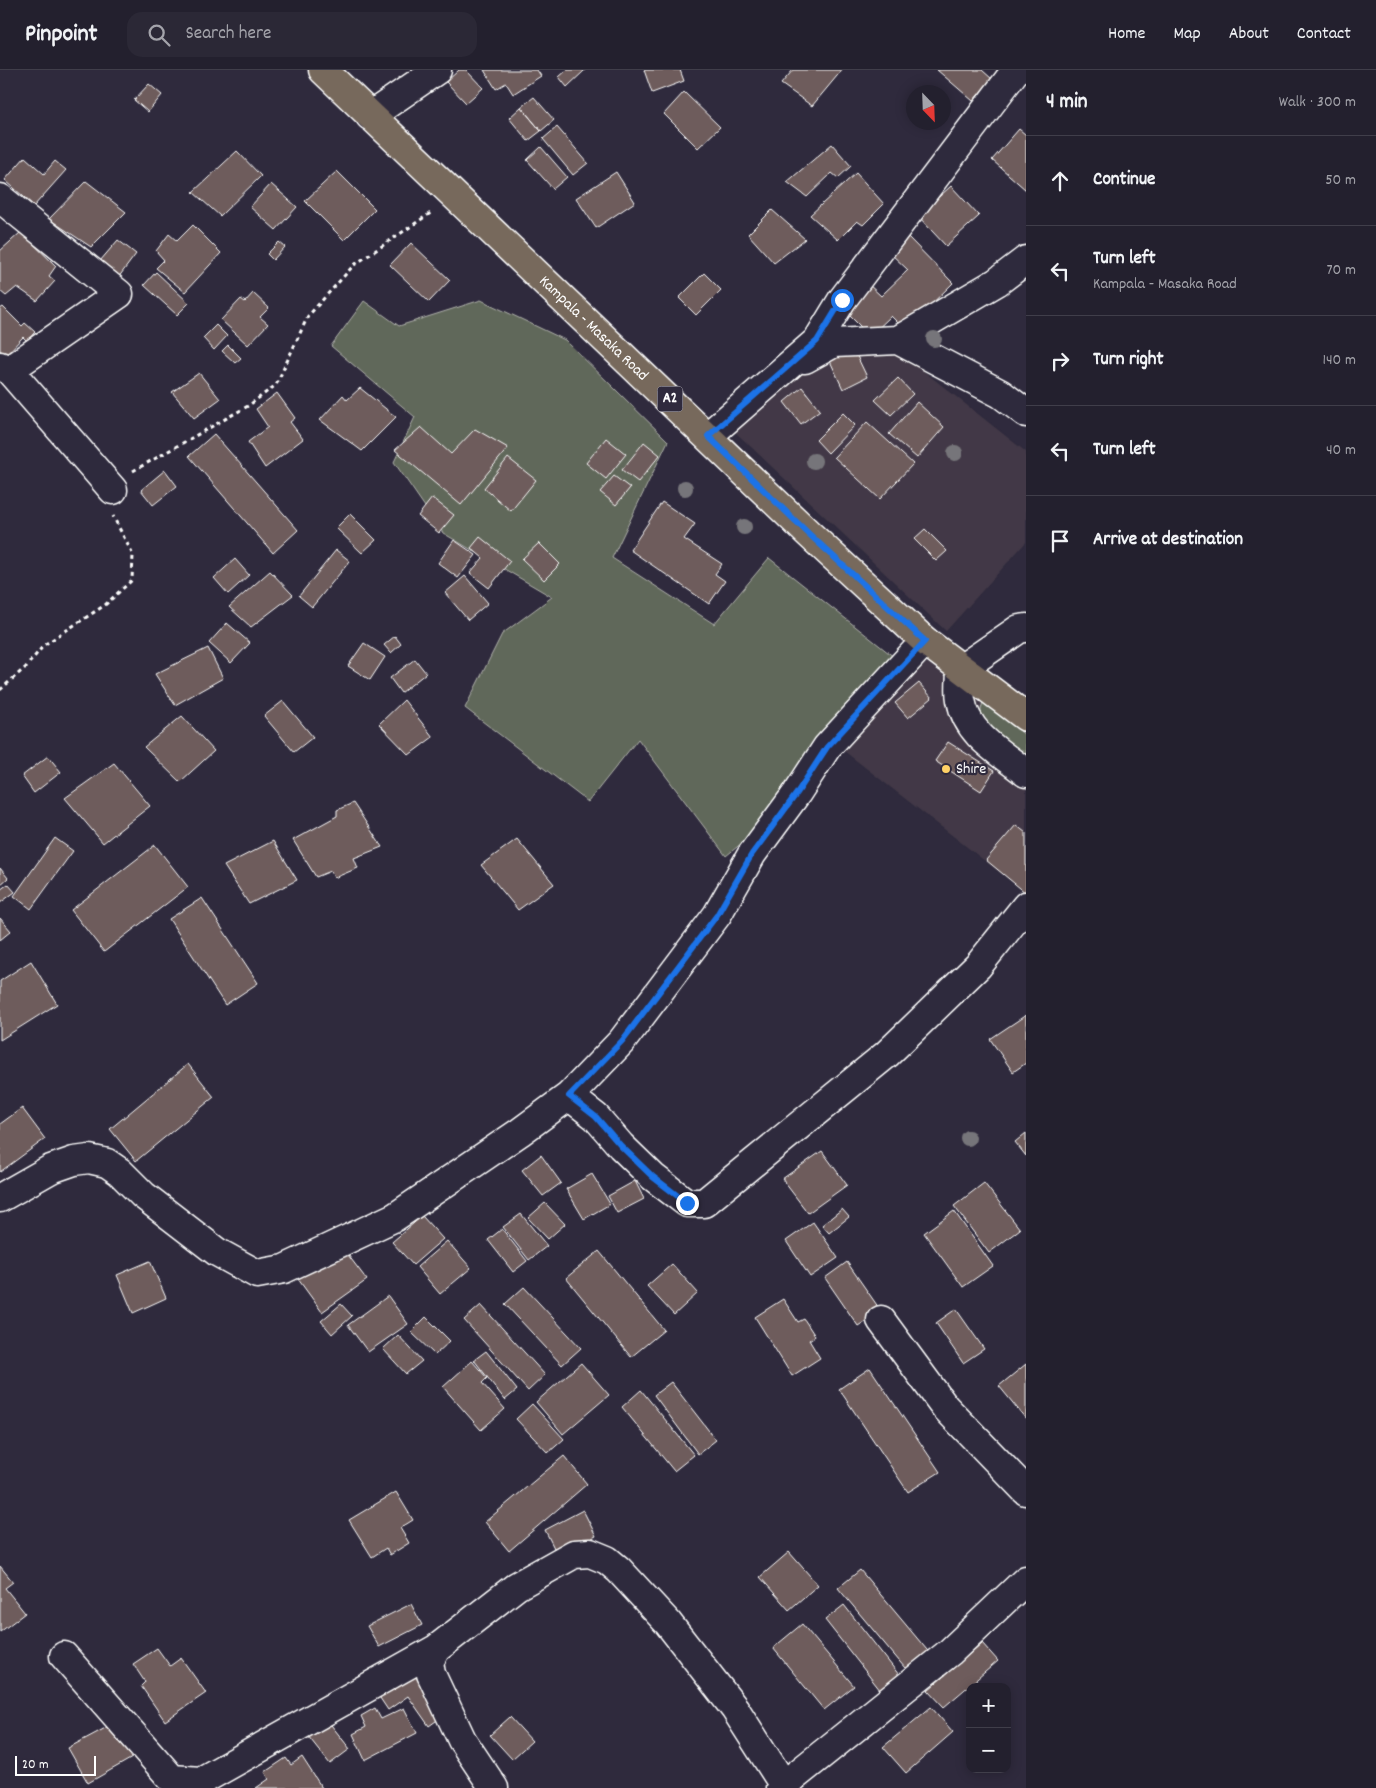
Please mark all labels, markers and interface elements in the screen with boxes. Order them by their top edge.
search box [127,12,477,57]
text: Pinpoint [25,18,97,52]
icon: search [145,21,173,49]
text: Search here [185,21,271,48]
text: Home [1108,22,1145,47]
text: Map [1173,22,1201,47]
text: About [1229,22,1269,47]
text: Contact [1297,22,1351,47]
north arrow [906,85,951,130]
text: 4 min [1046,88,1088,118]
text: Walk · 300 m [1279,91,1356,114]
icon: ahead [1046,167,1074,195]
text: Continue [1093,167,1155,194]
text: 50 m [1325,169,1356,192]
text: Turn left [1093,246,1156,273]
icon: left [1046,257,1074,285]
text: 70 m [1326,259,1356,282]
street label: Kampala - Masaka Road [534,270,653,386]
text: Kampala - Masaka Road [1093,273,1237,296]
route start [831,289,854,312]
icon: right [1046,347,1074,375]
text: Turn right [1093,347,1164,374]
text: 140 m [1322,349,1356,372]
road number: A2 [658,386,682,412]
icon: left [1046,437,1074,465]
text: Turn left [1093,437,1156,464]
text: 40 m [1326,439,1356,462]
icon: arrive [1046,527,1074,555]
text: Arrive at destination [1093,527,1243,554]
place label: Shire [956,758,986,781]
marker: Shire [940,763,952,775]
route end [676,1192,699,1215]
map controls [966,1683,1011,1773]
button: + [966,1683,1011,1728]
button: − [966,1728,1011,1773]
scale bar [15,1753,96,1776]
text: 20 m [22,1755,49,1775]

